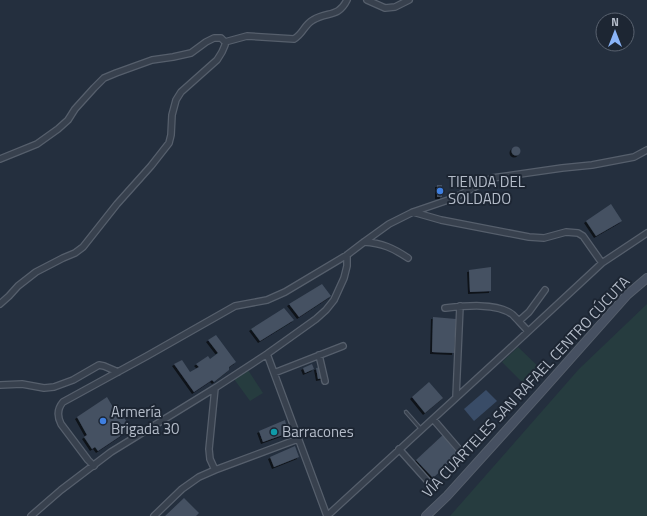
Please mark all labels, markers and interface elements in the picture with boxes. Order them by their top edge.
north arrow [595,12,635,52]
text: N [611,14,619,30]
place label: TIENDA DEL SOLDADO [448,170,525,210]
marker: TIENDA DEL SOLDADO [435,186,445,196]
street label: VÍA CUARTELES SAN RAFAEL CENTRO CÚCUTA [416,271,635,503]
place label: Armería Brigada 30 [111,400,180,440]
marker: Armería Brigada 30 [98,416,108,426]
place label: Barracones [282,420,354,443]
marker: Barracones [269,427,279,437]

